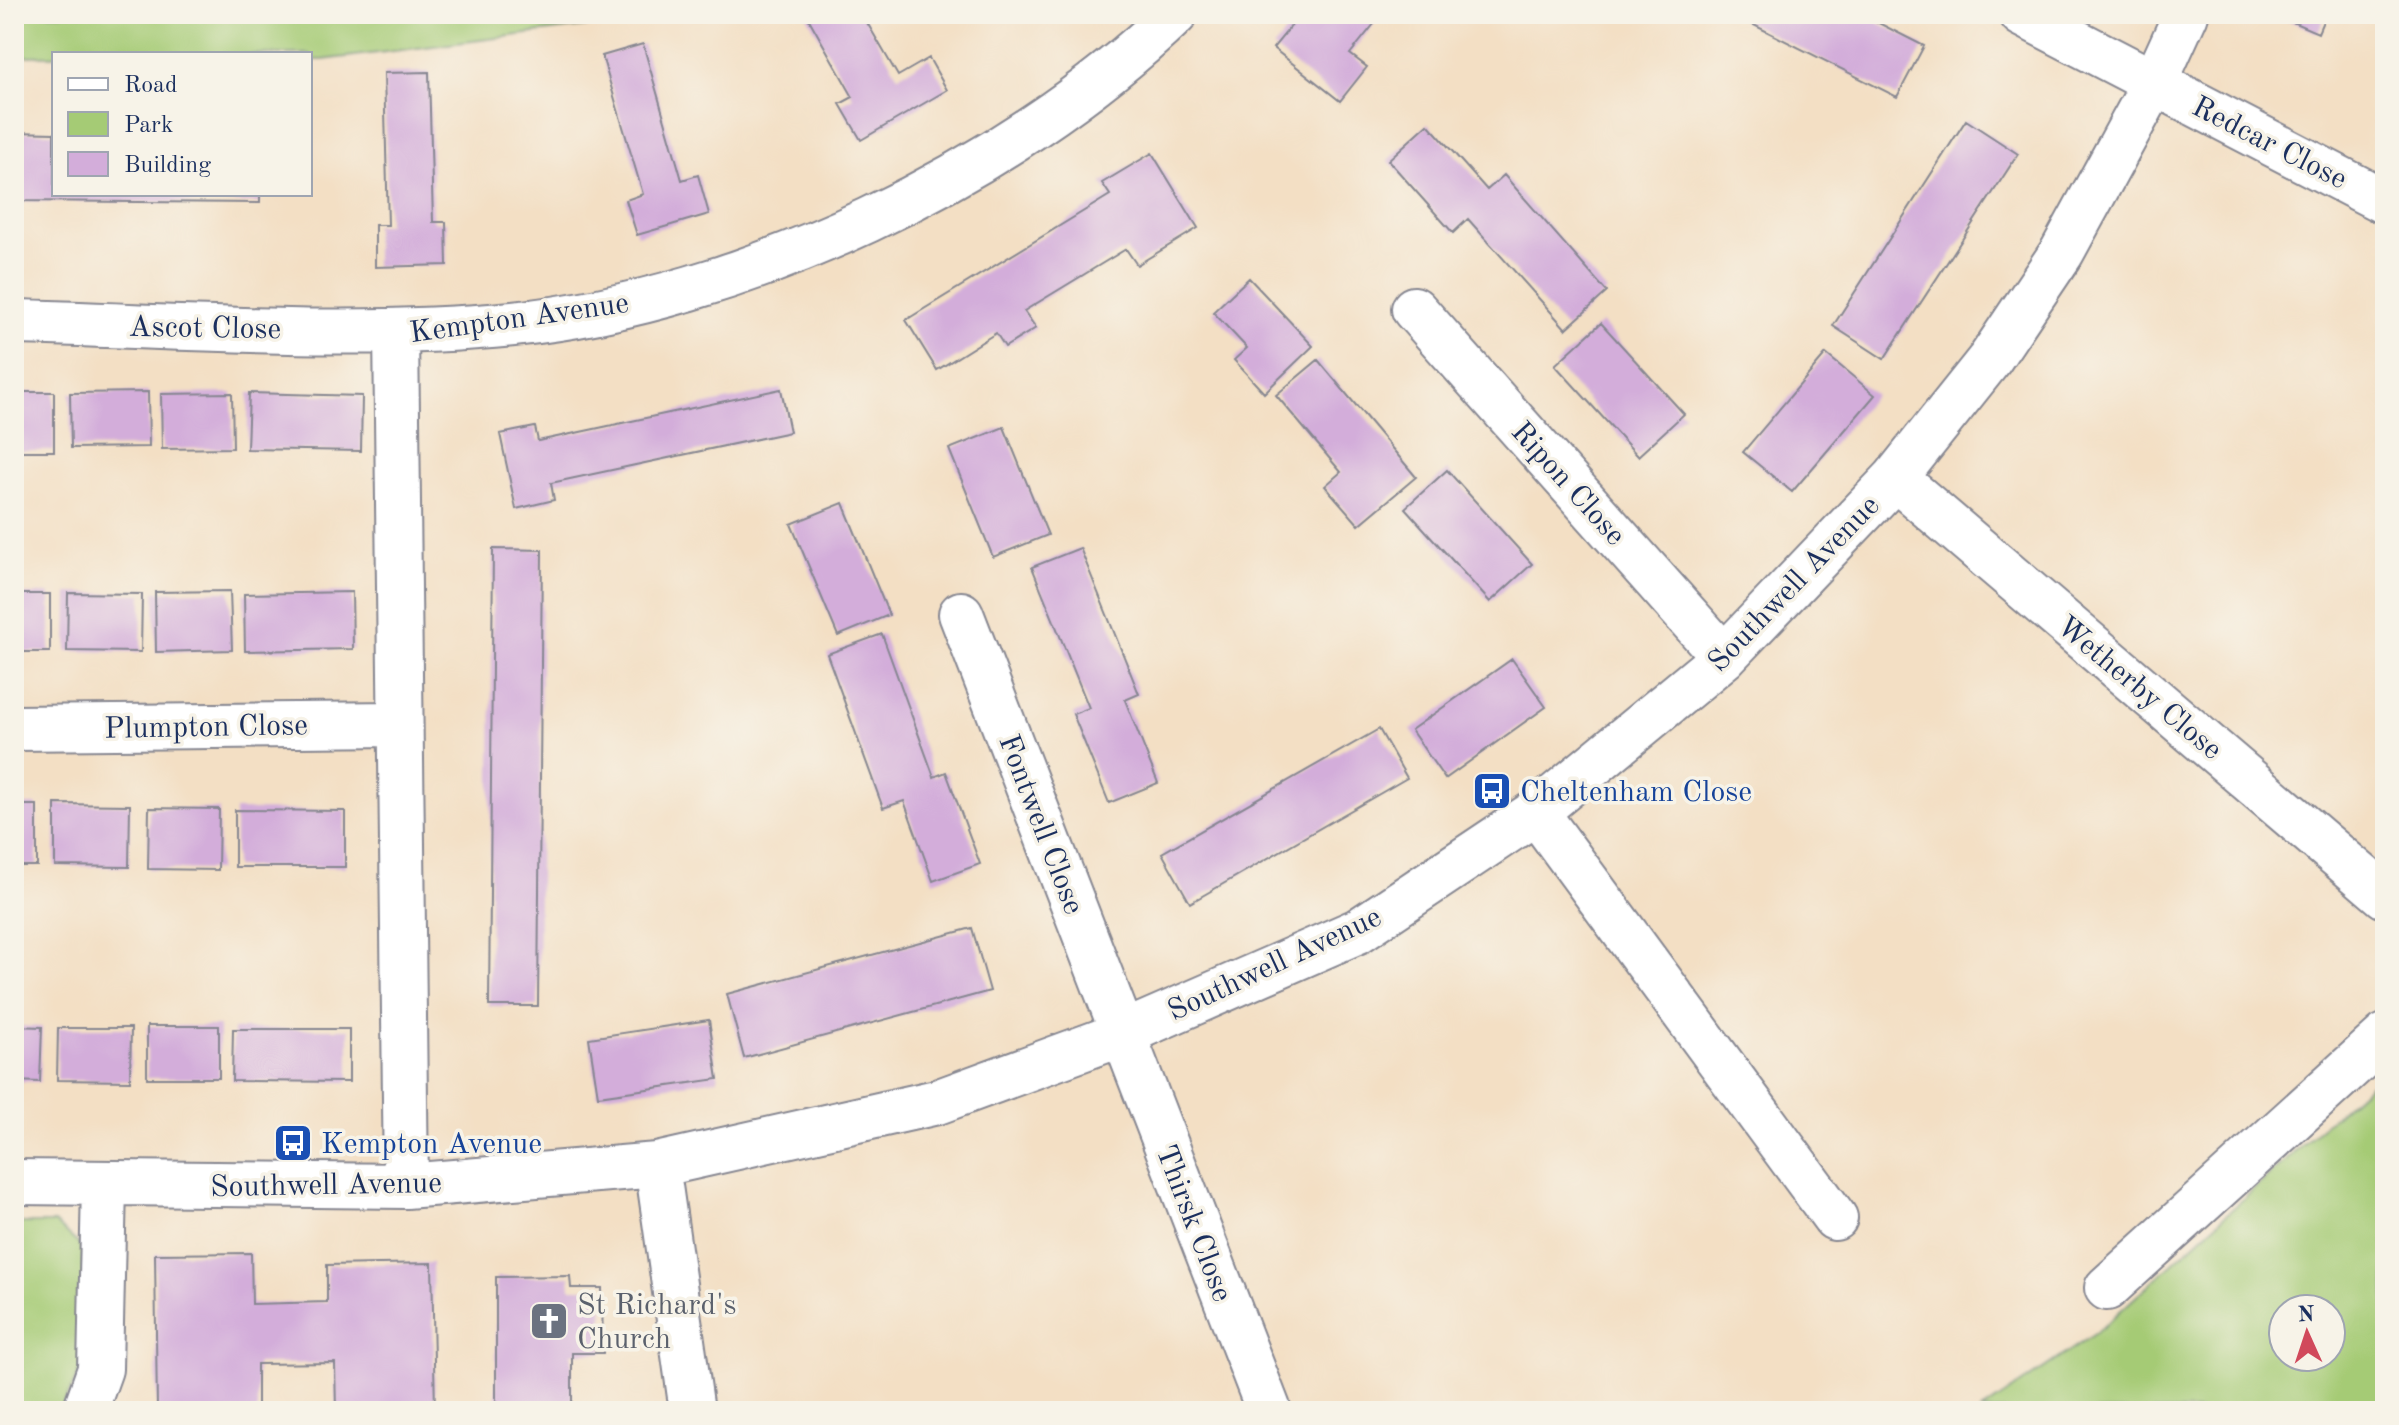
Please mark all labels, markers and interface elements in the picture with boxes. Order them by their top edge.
legend [52,52,312,196]
text: Road [124,74,177,98]
street label: Redcar Close [2187,92,2351,196]
text: Park [124,114,173,138]
text: Building [124,154,211,178]
street label: Kempton Avenue [408,289,631,349]
street label: Ascot Close [128,313,282,345]
street label: Ripon Close [1505,417,1630,552]
street label: Southwell Avenue [1703,491,1886,678]
street label: Wetherby Close [2050,611,2227,766]
street label: Plumpton Close [104,711,308,745]
street label: Fontwell Close [992,731,1088,919]
bus stop icon: Cheltenham Close [1471,770,1513,812]
place label: Cheltenham Close [1520,778,1752,808]
street label: Southwell Avenue [1163,902,1386,1027]
bus stop icon: Kempton Avenue [272,1122,314,1164]
place label: Kempton Avenue [321,1130,542,1160]
street label: Thirsk Close [1150,1141,1237,1306]
street label: Southwell Avenue [210,1169,442,1203]
place label: St Richard's Church [577,1291,736,1355]
north arrow [2267,1293,2347,1373]
church icon: St Richard's Church [528,1300,570,1342]
text: N [2297,1304,2315,1326]

